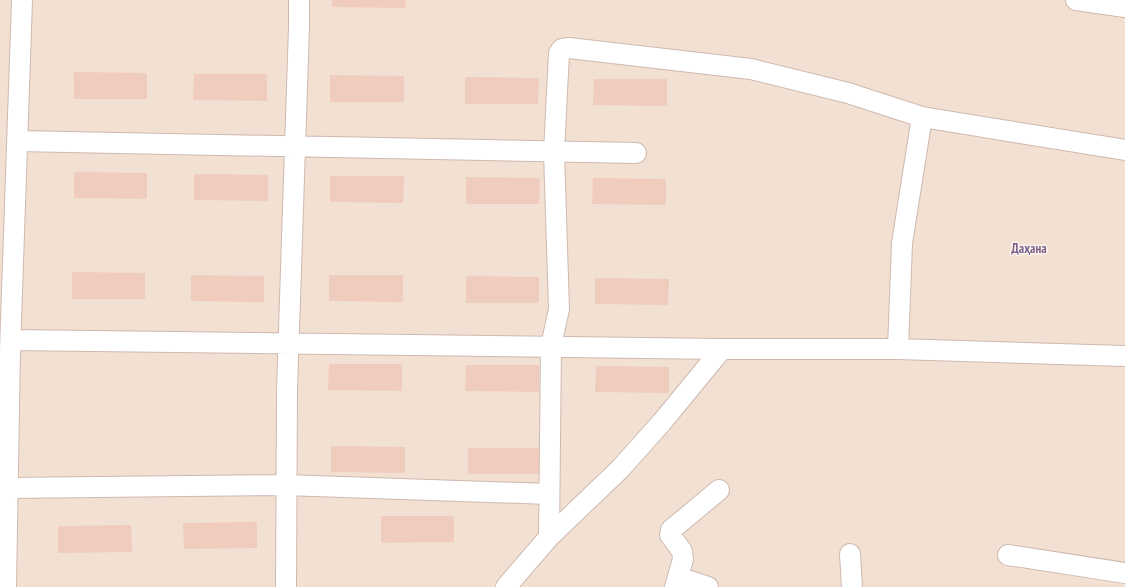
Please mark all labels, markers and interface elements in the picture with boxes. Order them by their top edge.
district label: Даҳана [1011,240,1047,257]

